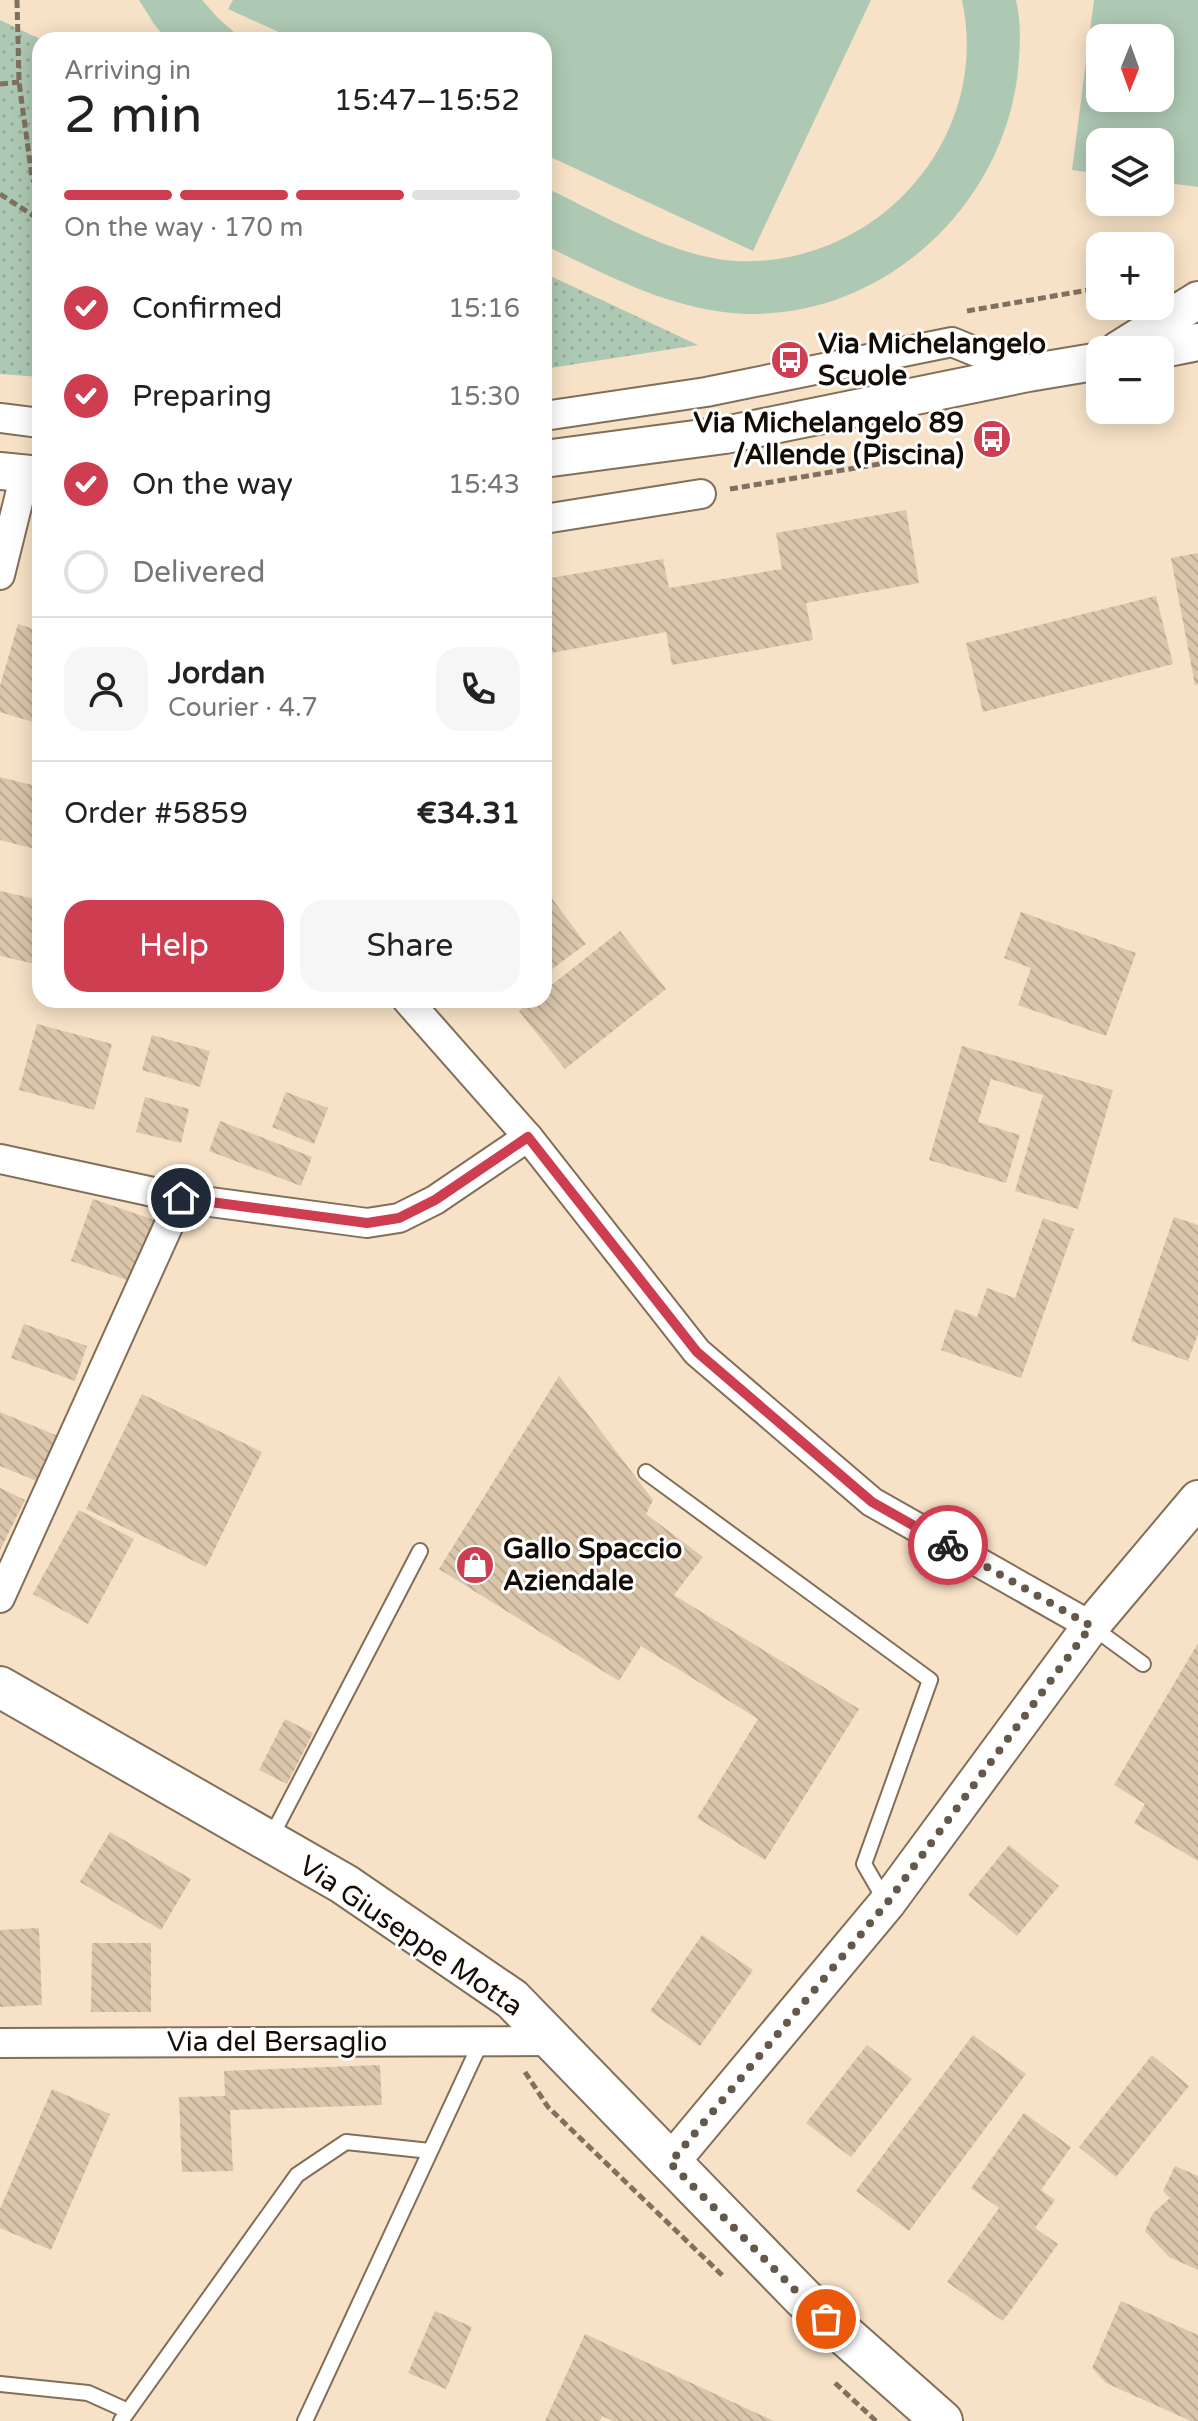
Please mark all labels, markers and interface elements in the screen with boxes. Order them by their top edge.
north arrow [1086,24,1174,112]
map controls [1086,24,1174,424]
text: Arriving in [64,55,191,86]
text: 15:47–15:52 [334,82,520,119]
text: 2 min [64,84,203,147]
button: layers [1086,128,1174,216]
text: On the way · 170 m [64,212,303,243]
button: + [1086,232,1174,320]
icon: check [64,286,108,330]
text: Confirmed [132,290,283,327]
text: 15:16 [448,293,520,324]
place label: Via Michelangelo Scuole [818,327,1046,393]
button: − [1086,336,1174,424]
bus stop icon: Via Michelangelo Scuole [769,339,811,381]
icon: check [64,374,108,418]
text: Preparing [132,378,272,415]
text: 15:30 [448,381,520,412]
place label: Via Michelangelo 89 /Allende (Piscina) [694,406,964,472]
bus stop icon: Via Michelangelo 89 /Allende (Piscina) [971,418,1013,460]
icon: check [64,462,108,506]
text: On the way [132,466,293,503]
text: 15:43 [448,469,520,500]
text: Delivered [132,554,266,591]
button: person [64,647,148,731]
button: phone [436,647,520,731]
text: Jordan [168,655,265,692]
text: Courier · 4.7 [168,692,318,723]
text: Order #5859 [64,795,248,832]
text: €34.31 [416,795,520,832]
button: Help [64,900,284,992]
button: Share [300,900,520,992]
pin [147,1164,215,1232]
icon: home [159,1176,203,1220]
courier [908,1505,988,1585]
icon: bike [926,1523,970,1567]
place label: Gallo Spaccio Aziendale [503,1532,682,1598]
shop icon: Gallo Spaccio Aziendale [454,1544,496,1586]
street label: Via Giuseppe Motta [293,1848,529,2024]
street label: Via del Bersaglio [167,2025,387,2059]
pin [792,2285,860,2353]
icon: bag [804,2297,848,2341]

